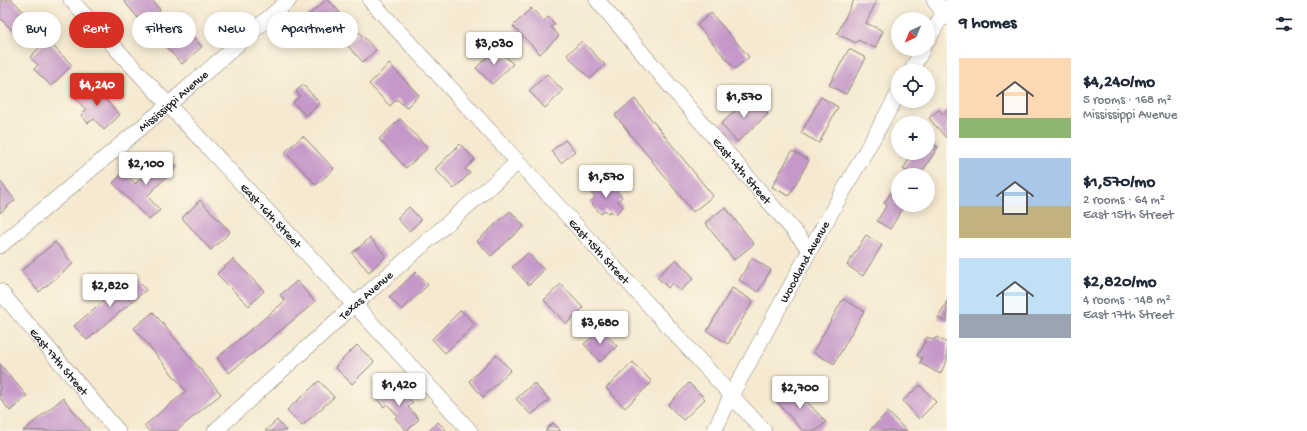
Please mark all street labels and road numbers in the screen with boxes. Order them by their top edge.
street label: Mississippi Avenue [136,68,212,136]
street label: East 14th Street [708,136,774,209]
street label: East 16th Street [236,181,304,253]
street label: East 15th Street [565,217,632,289]
street label: Woodland Avenue [778,219,834,306]
street label: Texas Avenue [336,268,397,325]
street label: East 17th Street [25,326,91,400]

